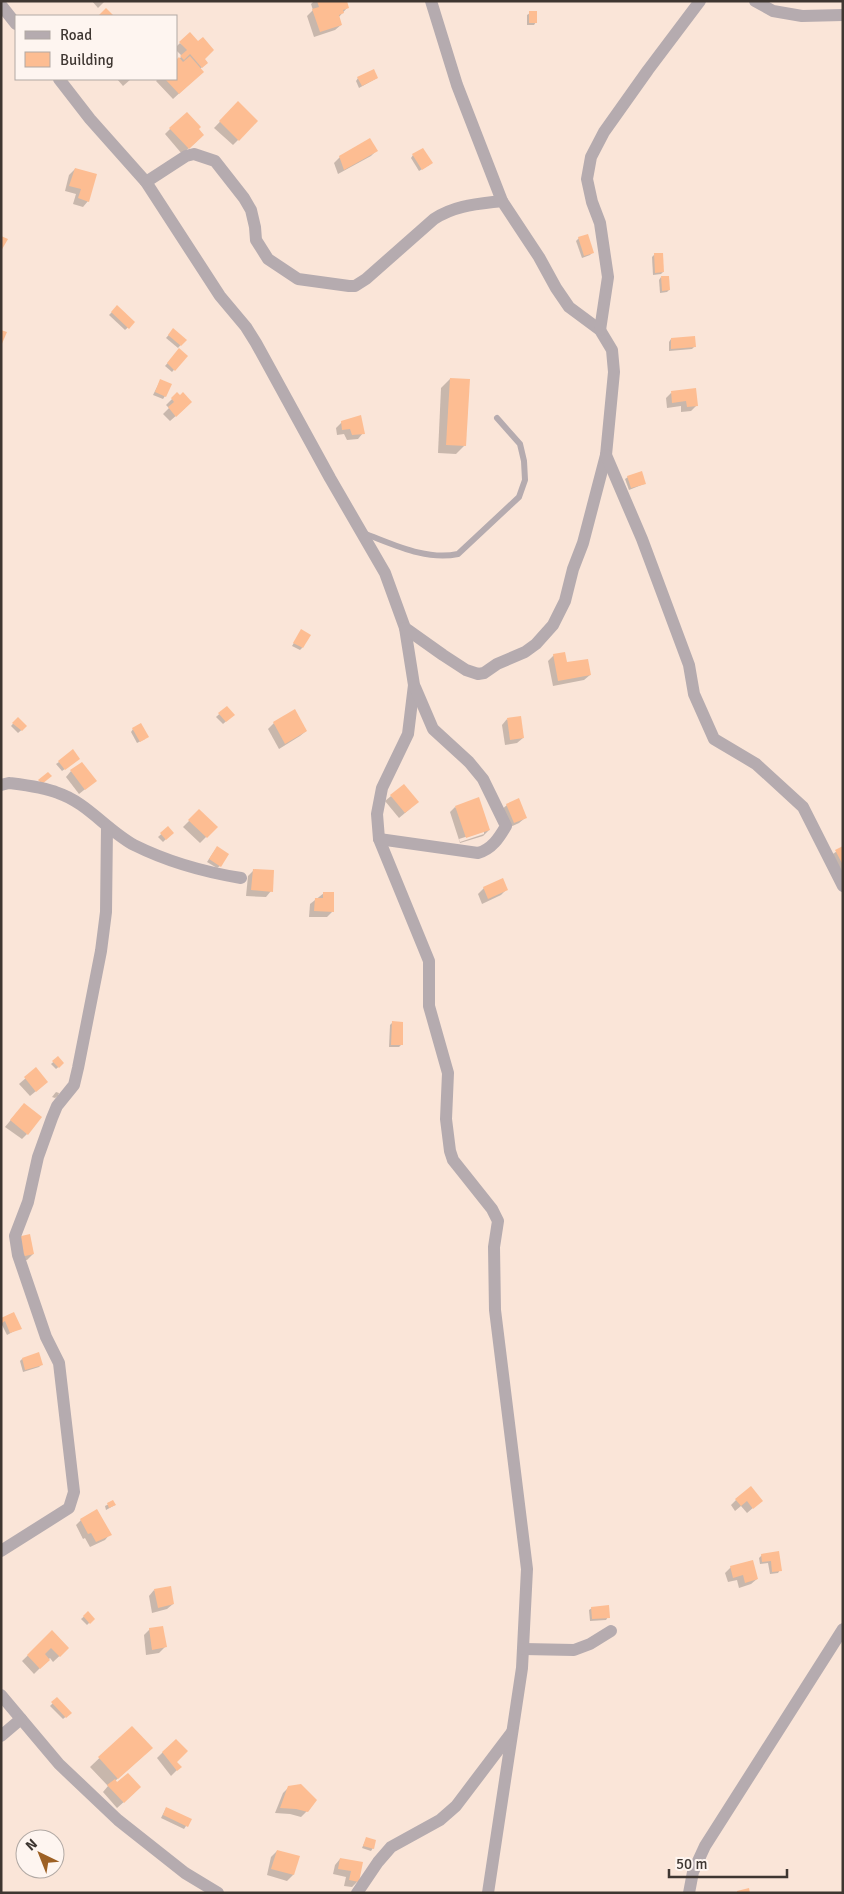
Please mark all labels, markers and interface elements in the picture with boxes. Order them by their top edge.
legend [15,15,178,80]
text: Road [60,26,92,44]
text: Building [60,51,114,69]
north arrow [15,1829,65,1879]
text: N [22,1835,41,1854]
scale bar [669,1846,786,1878]
text: 50 m [676,1855,707,1873]

